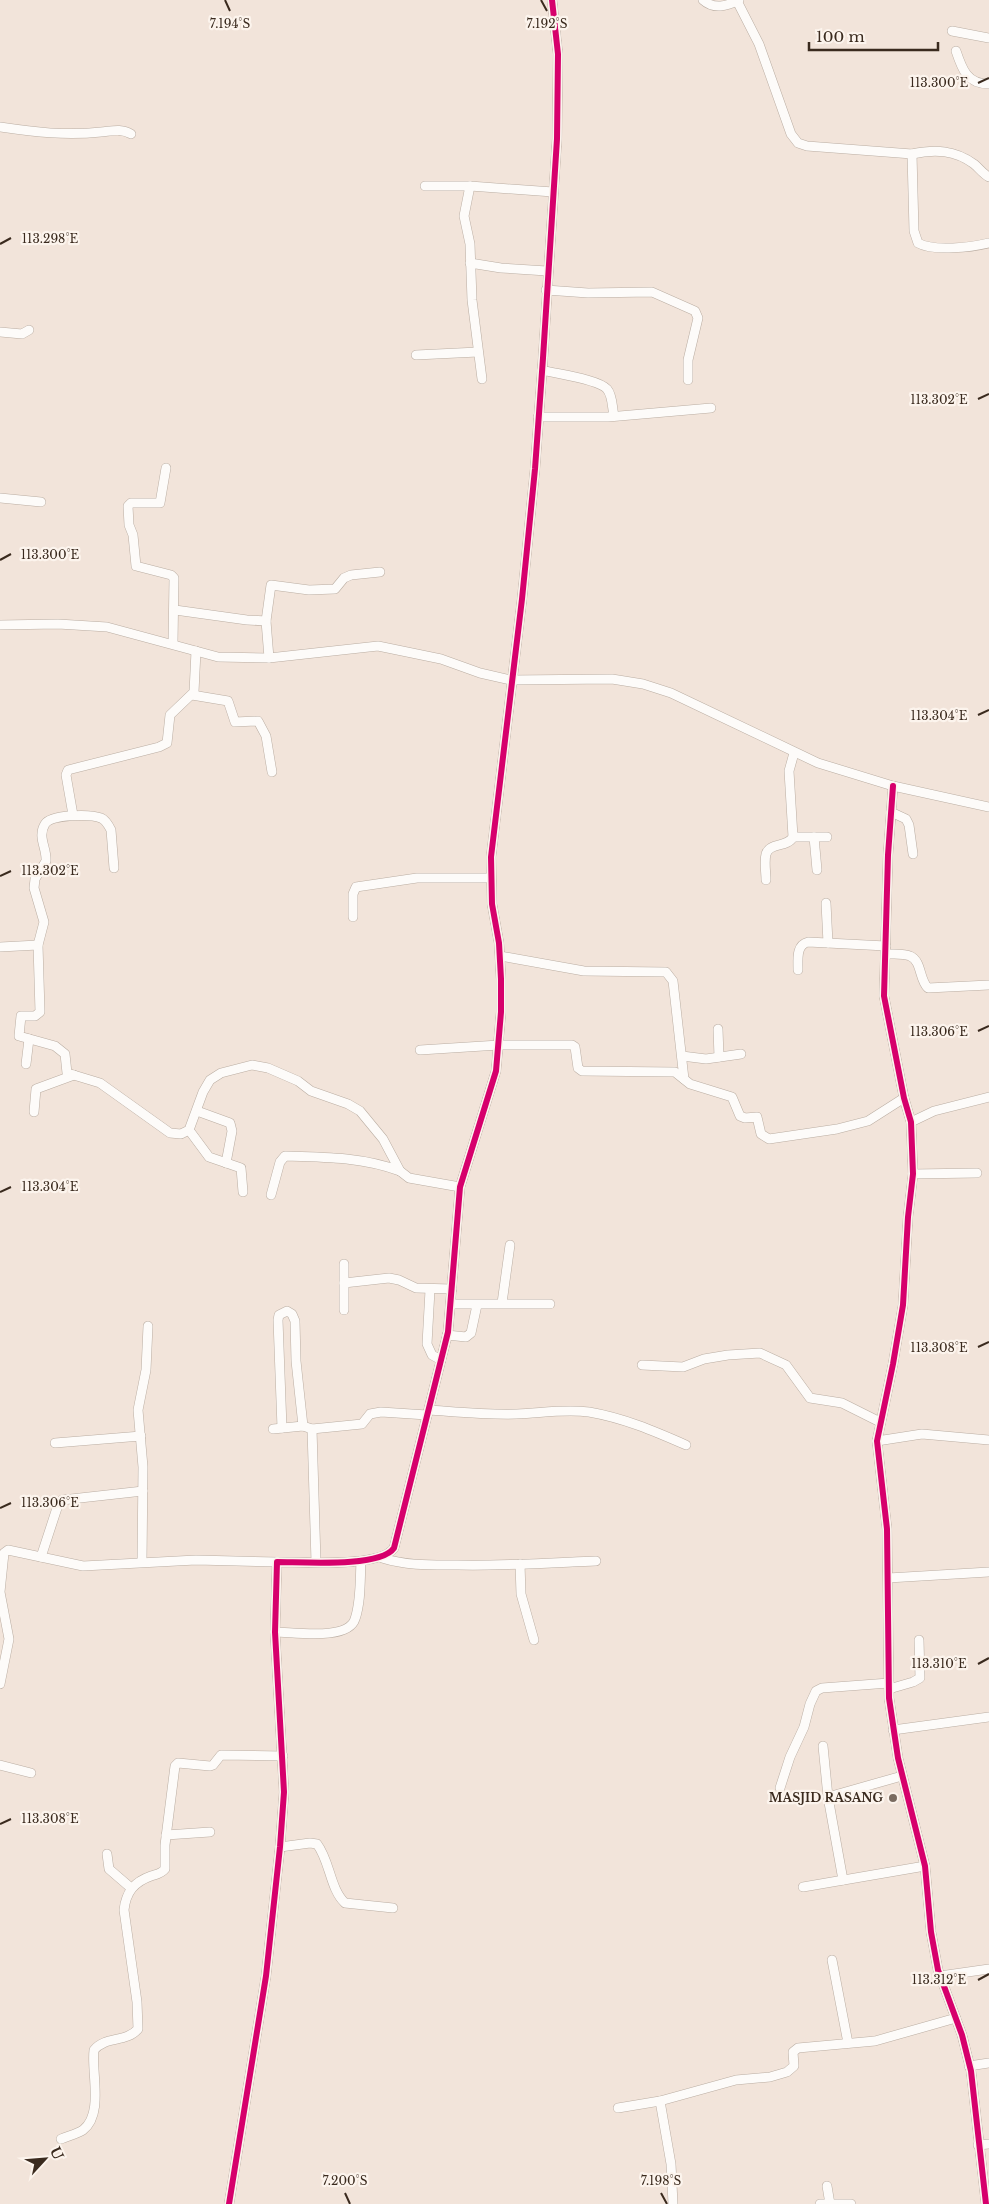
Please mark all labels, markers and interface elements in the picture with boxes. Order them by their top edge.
text: 7.194°S [210,16,250,31]
text: 7.192°S [527,16,568,31]
scale bar [809,20,938,52]
text: 100 m [816,27,865,46]
text: 113.300°E [910,75,969,90]
text: 113.298°E [22,231,79,246]
text: 113.302°E [910,392,968,407]
text: 113.300°E [21,547,80,562]
text: 113.304°E [911,708,968,723]
text: 113.302°E [21,863,79,878]
text: 113.306°E [910,1024,968,1039]
text: 113.304°E [22,1179,79,1194]
text: 113.308°E [910,1340,968,1355]
text: 113.306°E [21,1495,79,1510]
text: 113.310°E [911,1656,967,1671]
place label: MASJID RASANG [769,1790,883,1805]
marker: MASJID RASANG [887,1792,899,1804]
text: 113.308°E [21,1811,79,1826]
text: 113.312°E [912,1972,966,1987]
north arrow [20,2134,70,2184]
text: U [46,2144,68,2163]
text: 7.200°S [323,2173,368,2188]
text: 7.198°S [641,2173,682,2188]

